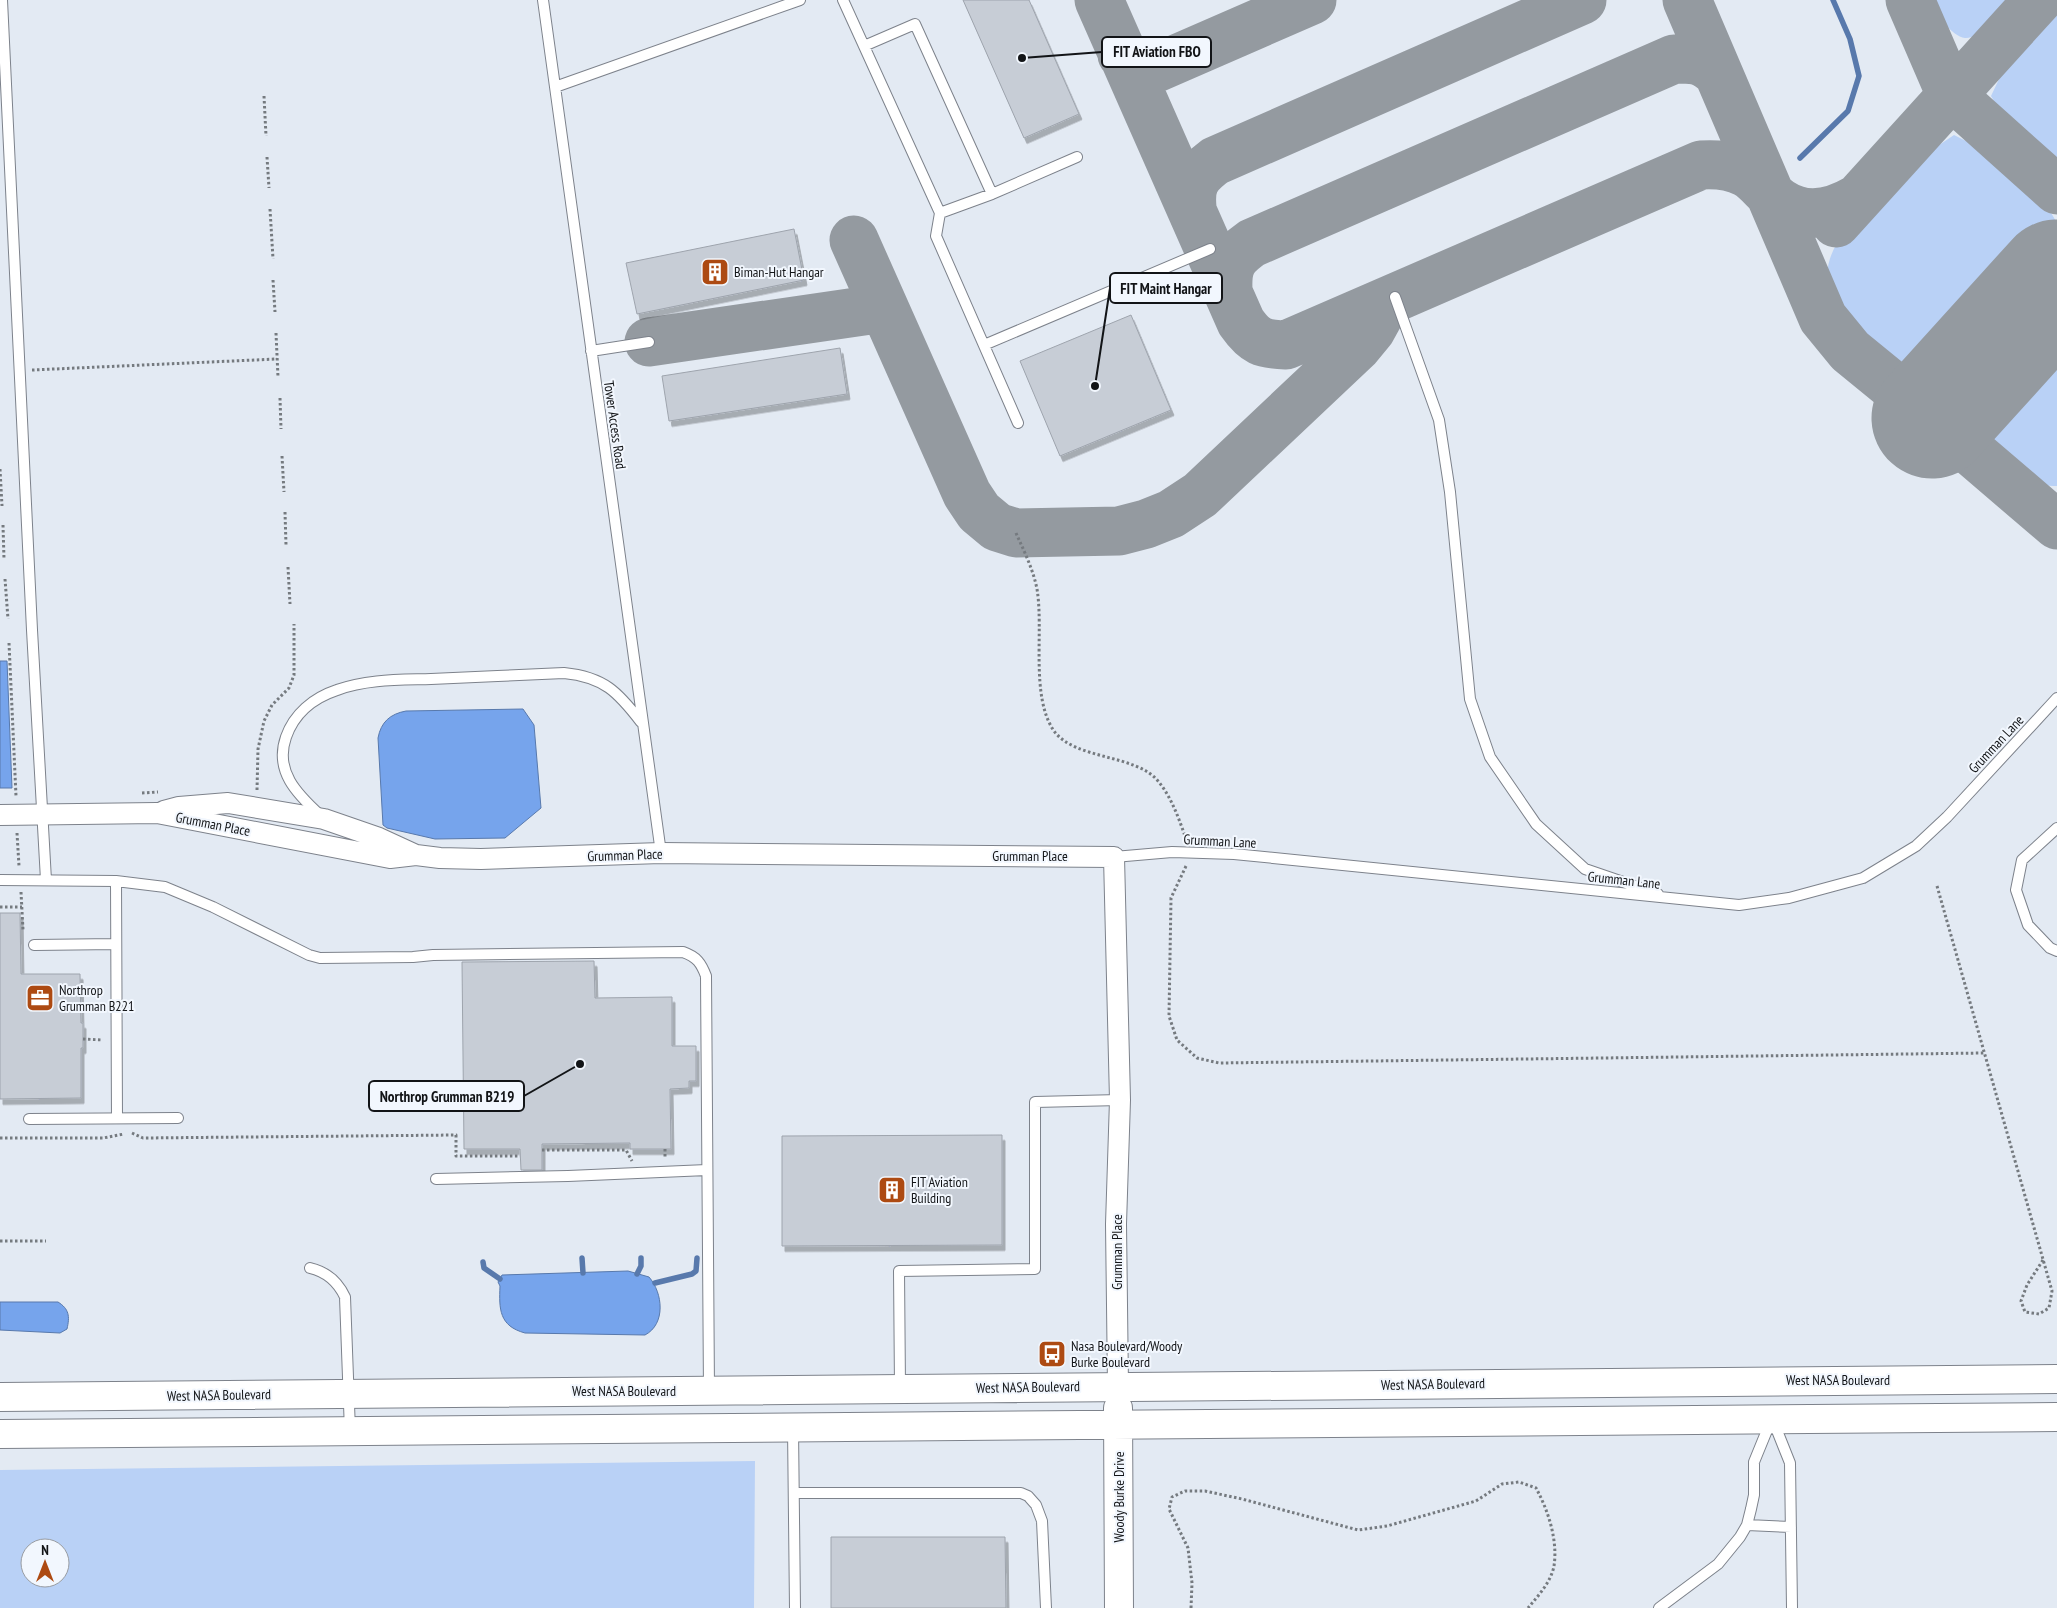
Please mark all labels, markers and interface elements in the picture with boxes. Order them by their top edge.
callout: FIT Aviation FBO [1102,37,1211,67]
text: FIT Aviation FBO [1113,42,1201,61]
building icon: Biman-Hut Hangar [700,257,730,287]
place label: Biman-Hut Hangar [734,263,824,281]
callout: FIT Maint Hangar [1110,273,1222,303]
text: FIT Maint Hangar [1120,279,1212,298]
street label: Tower Access Road [600,380,630,470]
street label: Grumman Lane [1965,711,2028,777]
street label: Grumman Place [174,808,252,840]
street label: Grumman Lane [1183,830,1257,852]
street label: Grumman Place [587,845,663,865]
street label: Grumman Place [992,847,1068,865]
street label: Grumman Lane [1587,867,1661,893]
place label: Northrop Grumman B221 [59,981,134,1015]
office icon: Northrop Grumman B221 [25,983,55,1013]
callout: Northrop Grumman B219 [369,1081,524,1111]
text: Northrop Grumman B219 [380,1087,514,1106]
place label: FIT Aviation Building [911,1173,968,1207]
building icon: FIT Aviation Building [877,1175,907,1205]
street label: Grumman Place [1108,1214,1126,1290]
place label: Nasa Boulevard/Woody Burke Boulevard [1071,1337,1183,1371]
bus stop icon: Nasa Boulevard/Woody Burke Boulevard [1037,1339,1067,1369]
street label: West NASA Boulevard [1786,1371,1890,1389]
street label: West NASA Boulevard [1381,1374,1485,1394]
street label: West NASA Boulevard [976,1377,1080,1397]
street label: West NASA Boulevard [572,1382,676,1400]
street label: West NASA Boulevard [167,1385,271,1405]
street label: Woody Burke Drive [1110,1451,1128,1542]
north arrow [20,1538,70,1588]
text: N [41,1541,49,1559]

